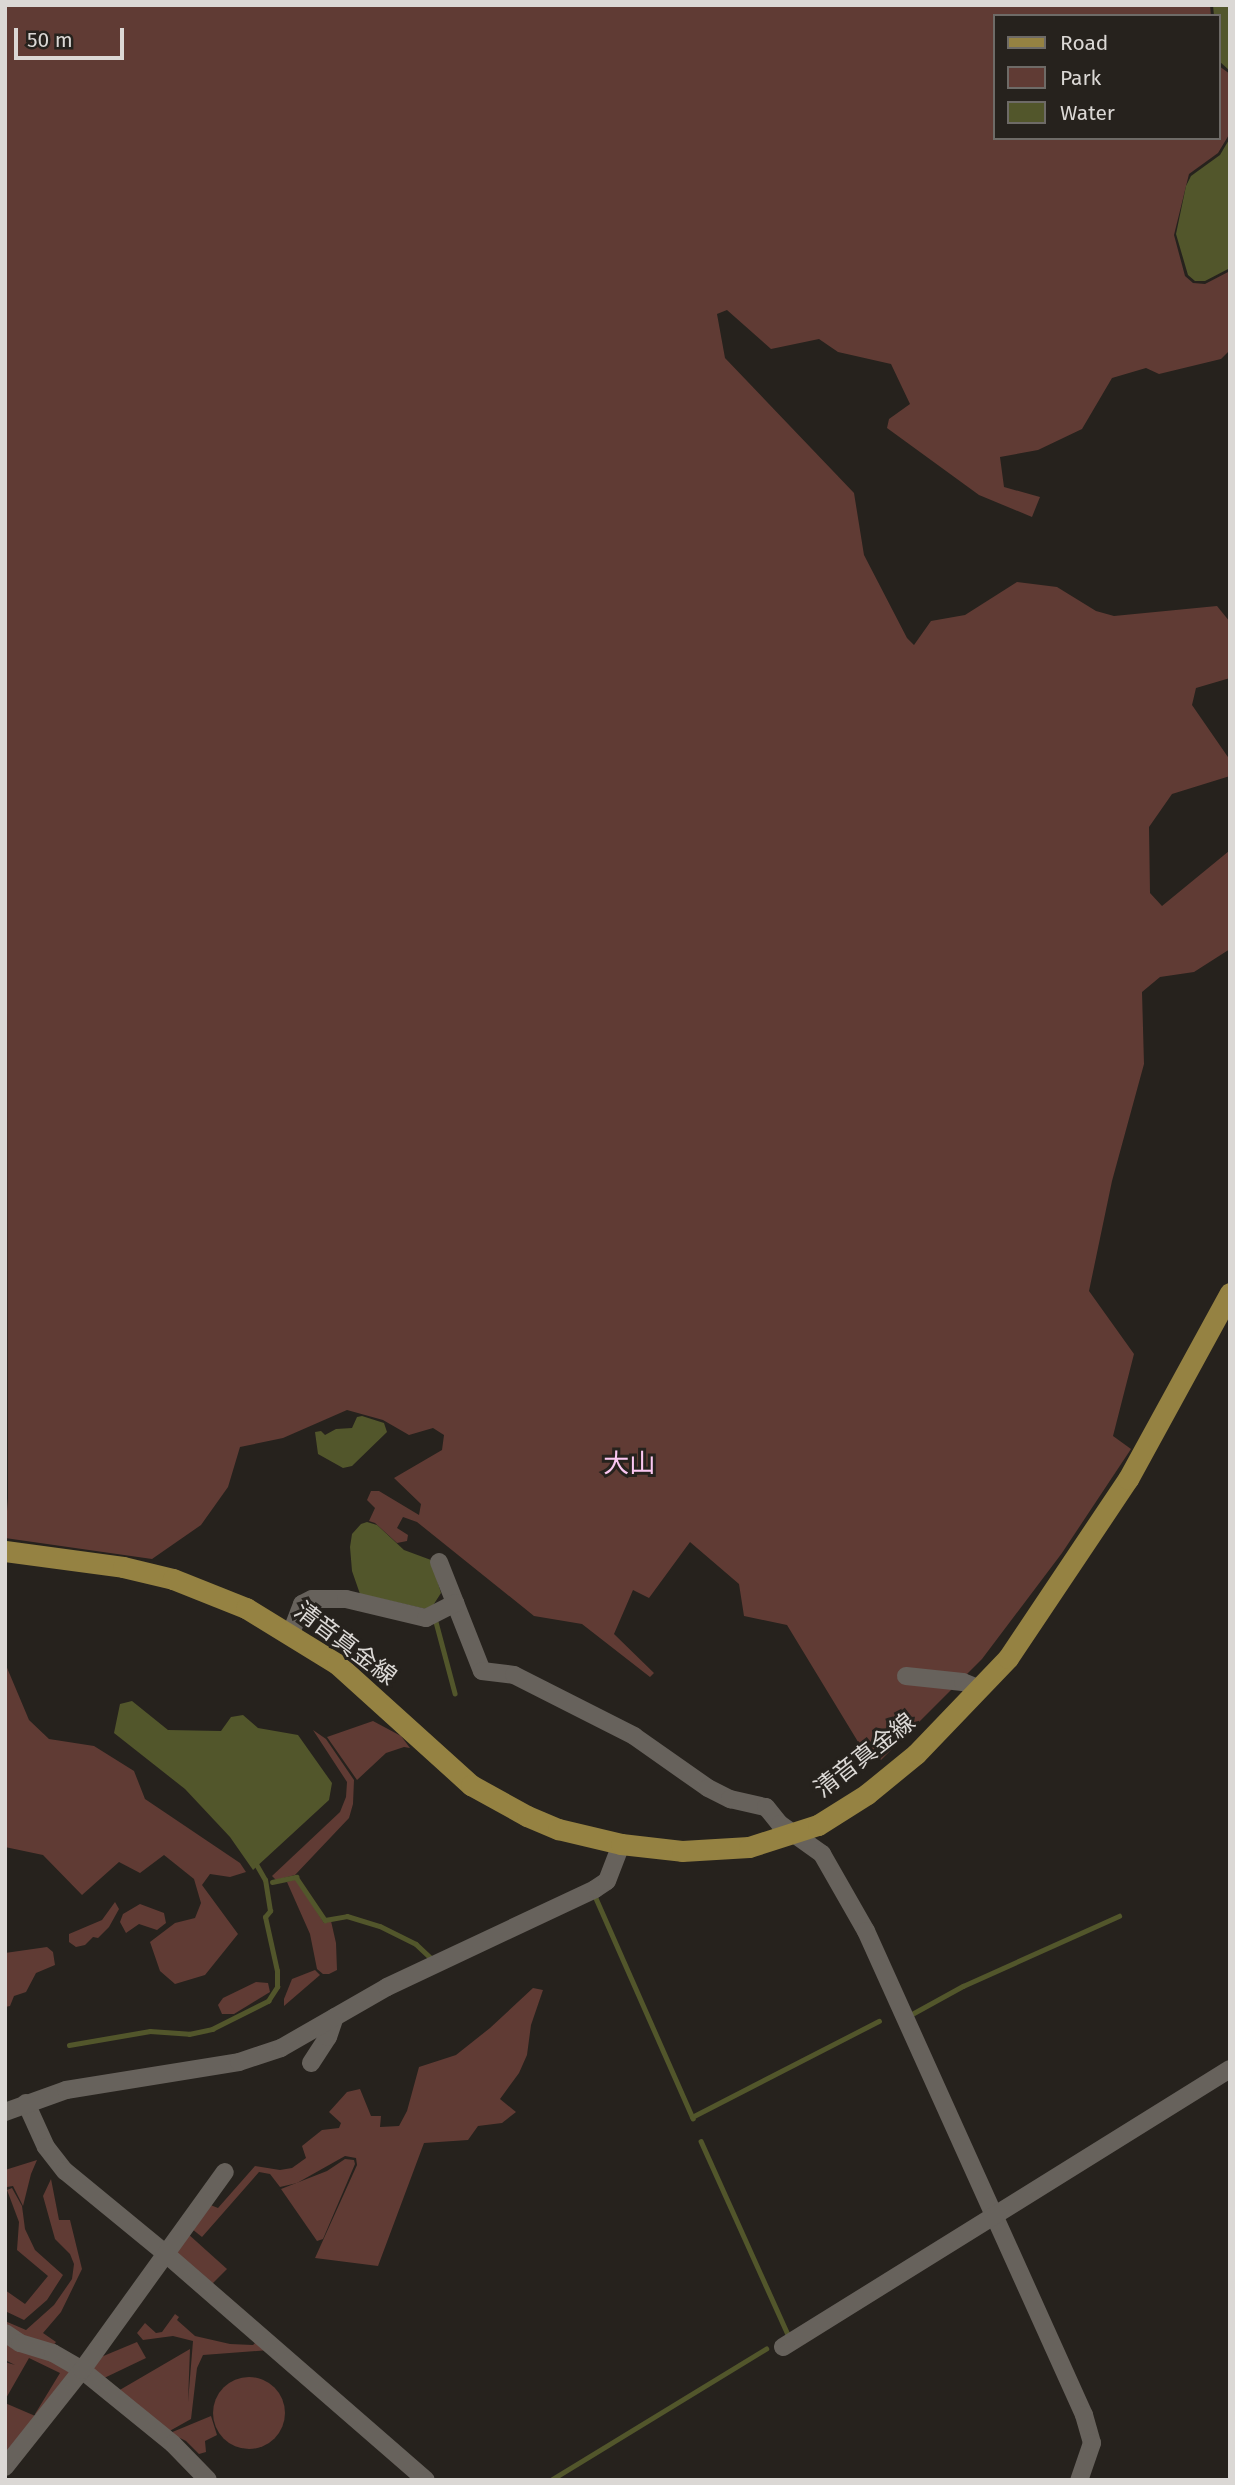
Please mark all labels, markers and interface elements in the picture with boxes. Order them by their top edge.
scale bar [18,14,128,58]
legend [993,14,1221,140]
text: 50 m [27,27,73,53]
text: Road [1060,30,1108,56]
text: Park [1060,65,1101,91]
text: Water [1060,100,1115,126]
district label: 大山 [603,1448,655,1480]
street label: 清音真金線 [288,1596,402,1692]
street label: 清音真金線 [809,1708,921,1804]

